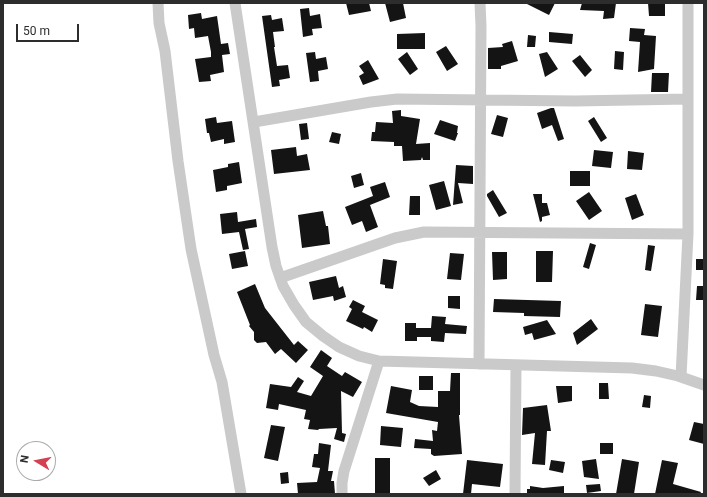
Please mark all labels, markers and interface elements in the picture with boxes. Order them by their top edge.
scale bar [18,16,81,42]
text: 50 m [23,24,50,38]
north arrow [16,441,56,481]
text: N [18,454,32,464]

